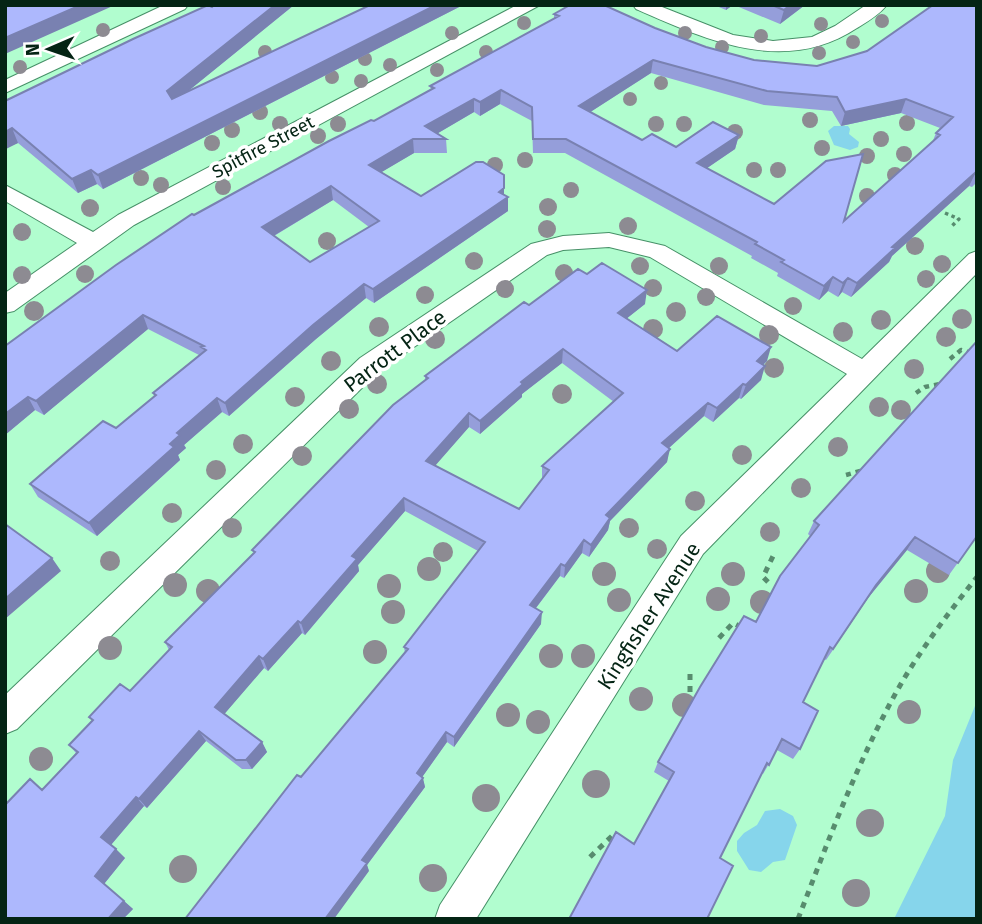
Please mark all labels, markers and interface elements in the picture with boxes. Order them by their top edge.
north arrow [14,14,84,84]
text: N [21,43,44,56]
street label: Spitfire Street [208,111,318,183]
street label: Parrott Place [339,304,451,398]
street label: Kingfisher Avenue [592,537,706,695]

